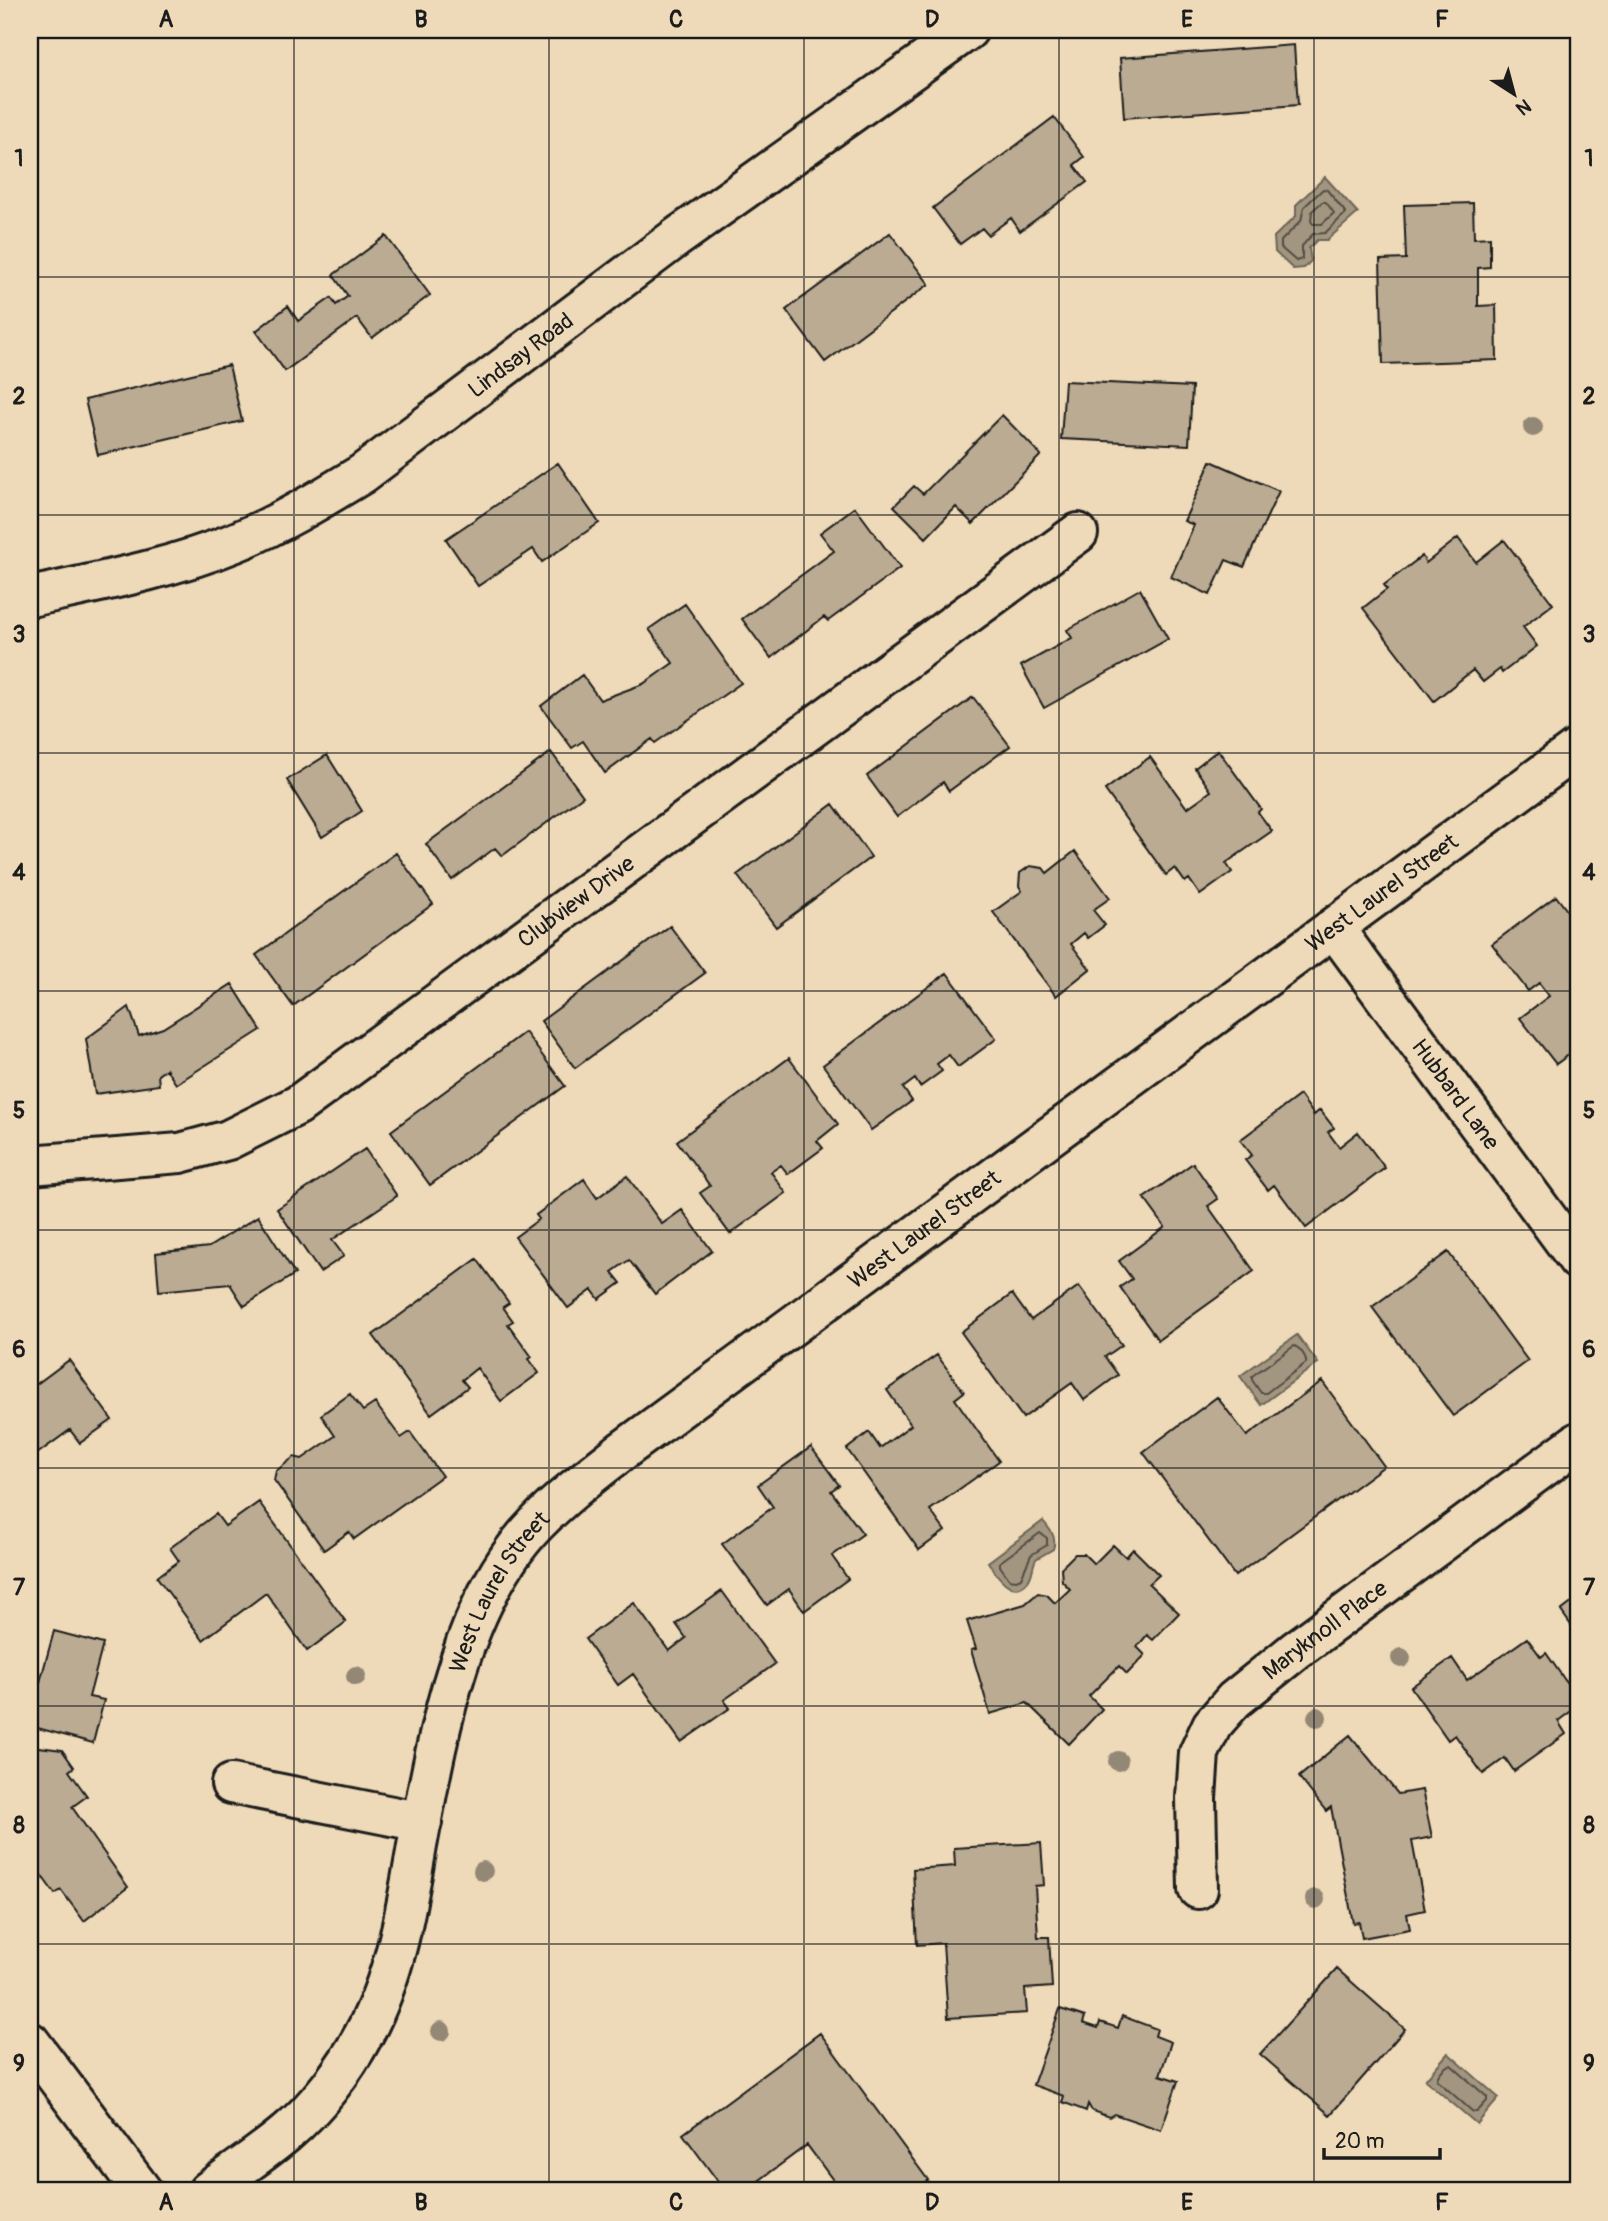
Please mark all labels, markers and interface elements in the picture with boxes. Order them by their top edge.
text: A [159,5,174,34]
text: B [414,5,428,34]
text: C [669,5,683,34]
text: D [925,5,939,34]
text: E [1181,5,1193,34]
text: F [1435,5,1449,34]
north arrow [1478,60,1548,130]
text: N [1511,93,1536,121]
text: 1 [15,144,24,173]
text: 1 [1585,144,1594,173]
street label: Lindsay Road [462,306,579,404]
text: 2 [13,382,26,411]
text: 2 [1583,382,1596,411]
text: 3 [13,620,25,649]
text: 3 [1583,620,1595,649]
street label: West Laurel Street [1299,826,1464,958]
street label: Clubview Drive [512,848,641,954]
text: 4 [12,858,26,887]
text: 4 [1582,858,1596,887]
street label: Hubbard Lane [1406,1033,1507,1156]
text: 5 [13,1096,25,1125]
text: 5 [1583,1096,1595,1125]
street label: West Laurel Street [842,1163,1007,1295]
text: 6 [12,1335,26,1364]
text: 6 [1582,1335,1596,1364]
street label: West Laurel Street [442,1504,556,1676]
text: 7 [13,1573,26,1602]
street label: Maryknoll Place [1256,1573,1393,1686]
text: 7 [1583,1573,1596,1602]
text: 8 [13,1811,25,1840]
text: 8 [1583,1811,1595,1840]
text: 9 [13,2049,25,2078]
text: 9 [1583,2049,1595,2078]
scale bar [1324,2116,1440,2160]
text: 20 m [1335,2128,1384,2155]
text: A [159,2188,174,2217]
text: B [414,2188,428,2217]
text: C [669,2188,683,2217]
text: D [925,2188,939,2217]
text: E [1181,2188,1193,2217]
text: F [1435,2188,1449,2217]

